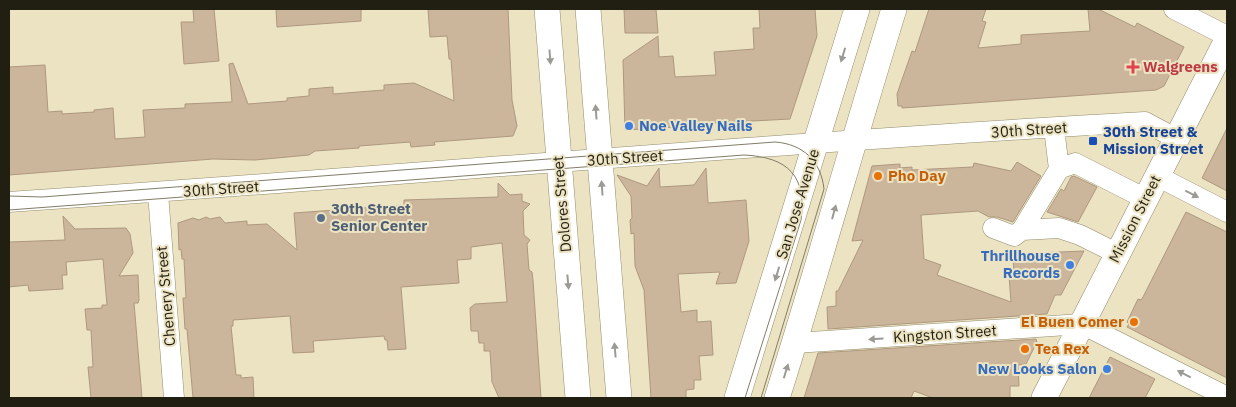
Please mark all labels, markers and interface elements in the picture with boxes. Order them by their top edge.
one-way arrow [839,48,847,63]
one-way arrow [547,50,555,66]
place label: Walgreens [1143,57,1218,76]
marker: Walgreens [1127,61,1139,73]
one-way arrow [592,103,600,119]
place label: Noe Valley Nails [639,116,753,135]
street label: 30th Street [990,117,1068,142]
marker: Noe Valley Nails [623,120,635,132]
place label: 30th Street & Mission Street [1103,122,1204,158]
marker: 30th Street & Mission Street [1087,135,1099,147]
street label: 30th Street [586,145,664,170]
street label: San Jose Avenue [772,147,823,261]
street label: Dolores Street [548,155,575,253]
place label: Pho Day [888,166,946,185]
marker: Pho Day [872,170,884,182]
street label: Mission Street [1104,172,1165,266]
street label: 30th Street [182,176,260,201]
one-way arrow [598,179,606,195]
one-way arrow [1185,190,1200,198]
place label: 30th Street Senior Center [331,199,427,235]
one-way arrow [830,204,838,219]
marker: 30th Street Senior Center [315,212,327,224]
street label: Chenery Street [152,245,179,347]
place label: Thrillhouse Records [981,246,1060,282]
marker: Thrillhouse Records [1064,259,1076,271]
one-way arrow [772,267,780,282]
one-way arrow [564,274,572,290]
place label: El Buen Comer [1021,312,1124,331]
marker: El Buen Comer [1128,316,1140,328]
street label: Kingston Street [893,320,997,347]
one-way arrow [868,335,884,343]
place label: Tea Rex [1035,339,1090,358]
one-way arrow [611,341,619,357]
marker: Tea Rex [1019,343,1031,355]
place label: New Looks Salon [977,359,1097,378]
one-way arrow [783,363,790,378]
marker: New Looks Salon [1101,363,1113,375]
one-way arrow [1177,370,1191,378]

